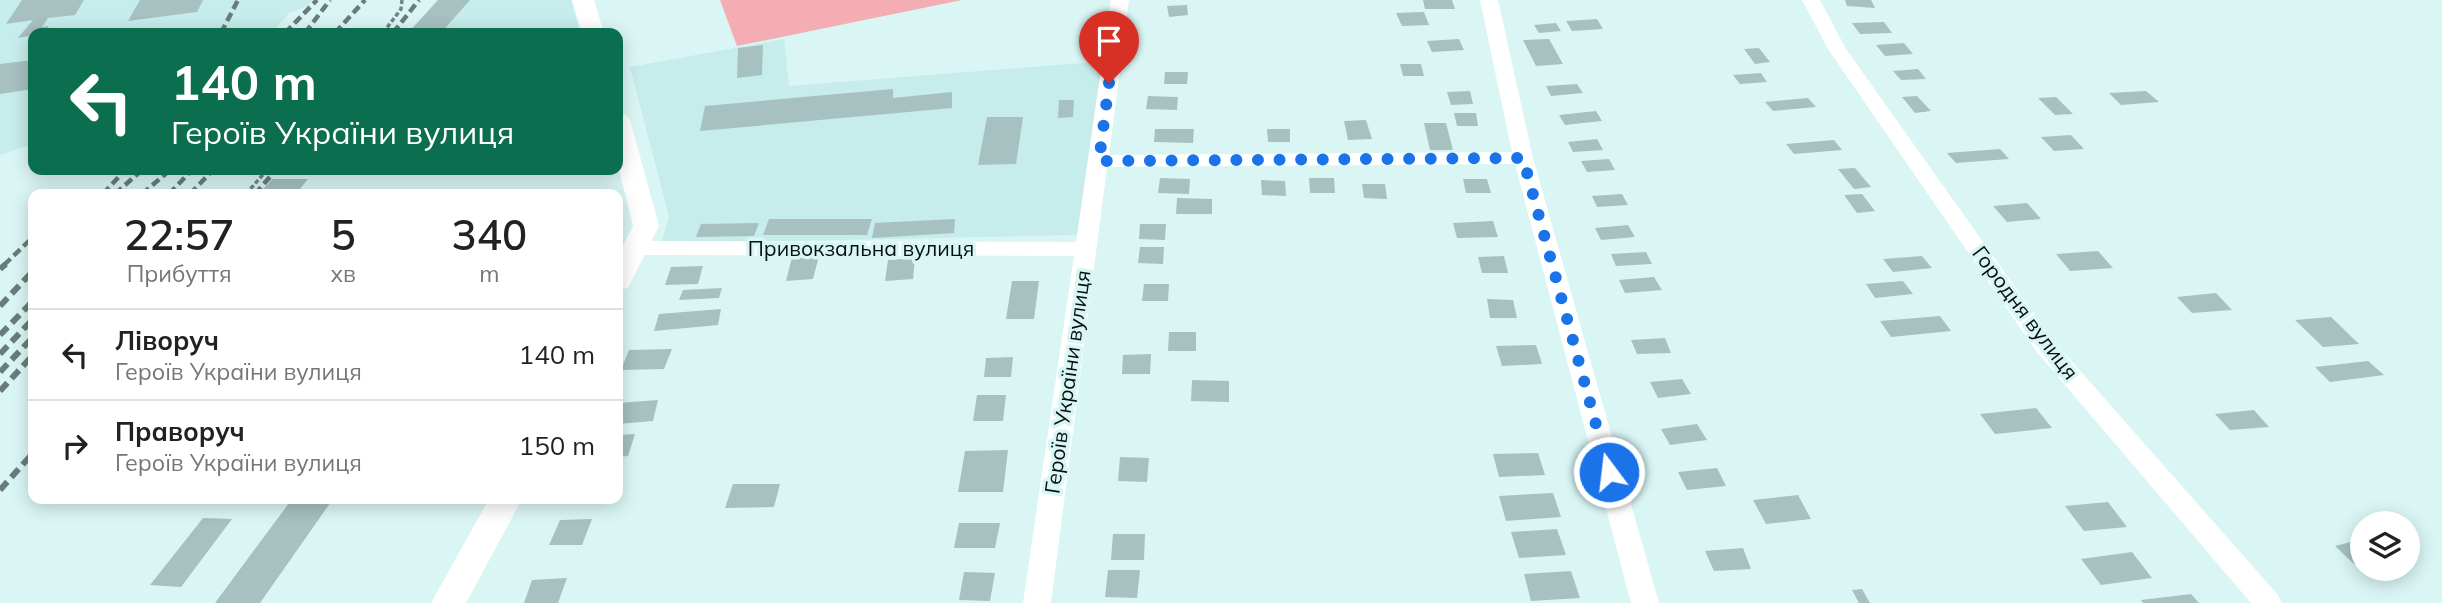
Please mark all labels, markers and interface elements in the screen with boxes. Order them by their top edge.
pin [1079,11,1139,83]
icon: arrive [1090,22,1128,60]
text: 140 m [171,51,317,112]
icon: left [56,56,147,147]
text: Героїв України вулиця [171,112,514,152]
text: 22:57 [124,208,235,261]
text: 5 [330,208,356,261]
text: 340 [452,208,527,261]
street label: Привокзальна вулиця [748,235,974,261]
street label: Городня вулиця [1967,241,2084,384]
text: Прибуття [127,259,232,288]
text: хв [330,259,356,288]
text: m [479,259,499,288]
street label: Героїв України вулиця [1038,268,1096,495]
text: Ліворуч [115,324,219,357]
icon: left [56,336,94,374]
text: 140 m [519,338,595,371]
text: Героїв України вулиця [115,357,362,386]
text: Праворуч [115,415,245,448]
icon: right [56,427,94,465]
text: 150 m [519,429,595,462]
position arrow [1572,435,1646,509]
text: Героїв України вулиця [115,448,362,477]
map controls [2350,511,2420,581]
button: layers [2350,511,2420,581]

